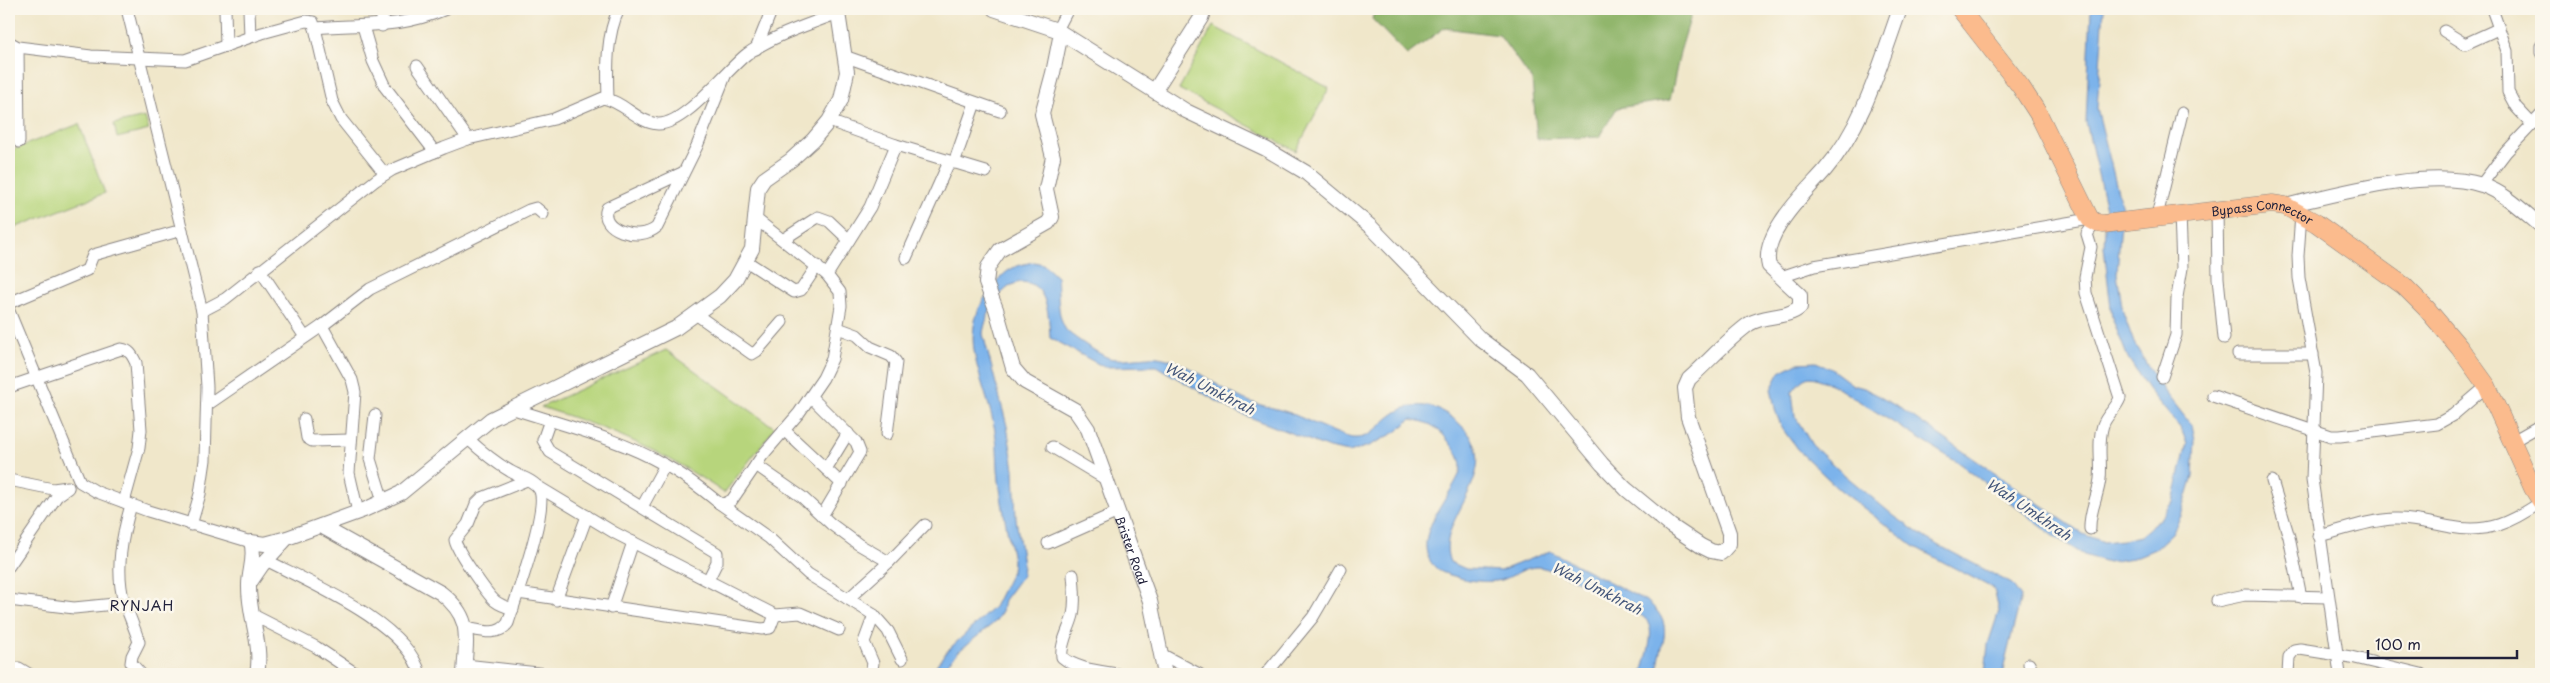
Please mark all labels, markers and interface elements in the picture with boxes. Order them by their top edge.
street label: Bypass Connector [2210,195,2317,229]
water label: Wah Umkhrah [1162,356,1259,420]
water label: Wah Umkhrah [1983,473,2076,546]
street label: Brister Road [1111,513,1152,587]
water label: Wah Umkhrah [1549,556,1646,620]
district label: RYNJAH [110,595,174,616]
scale bar [2368,628,2516,660]
text: 100 m [2375,632,2421,655]

